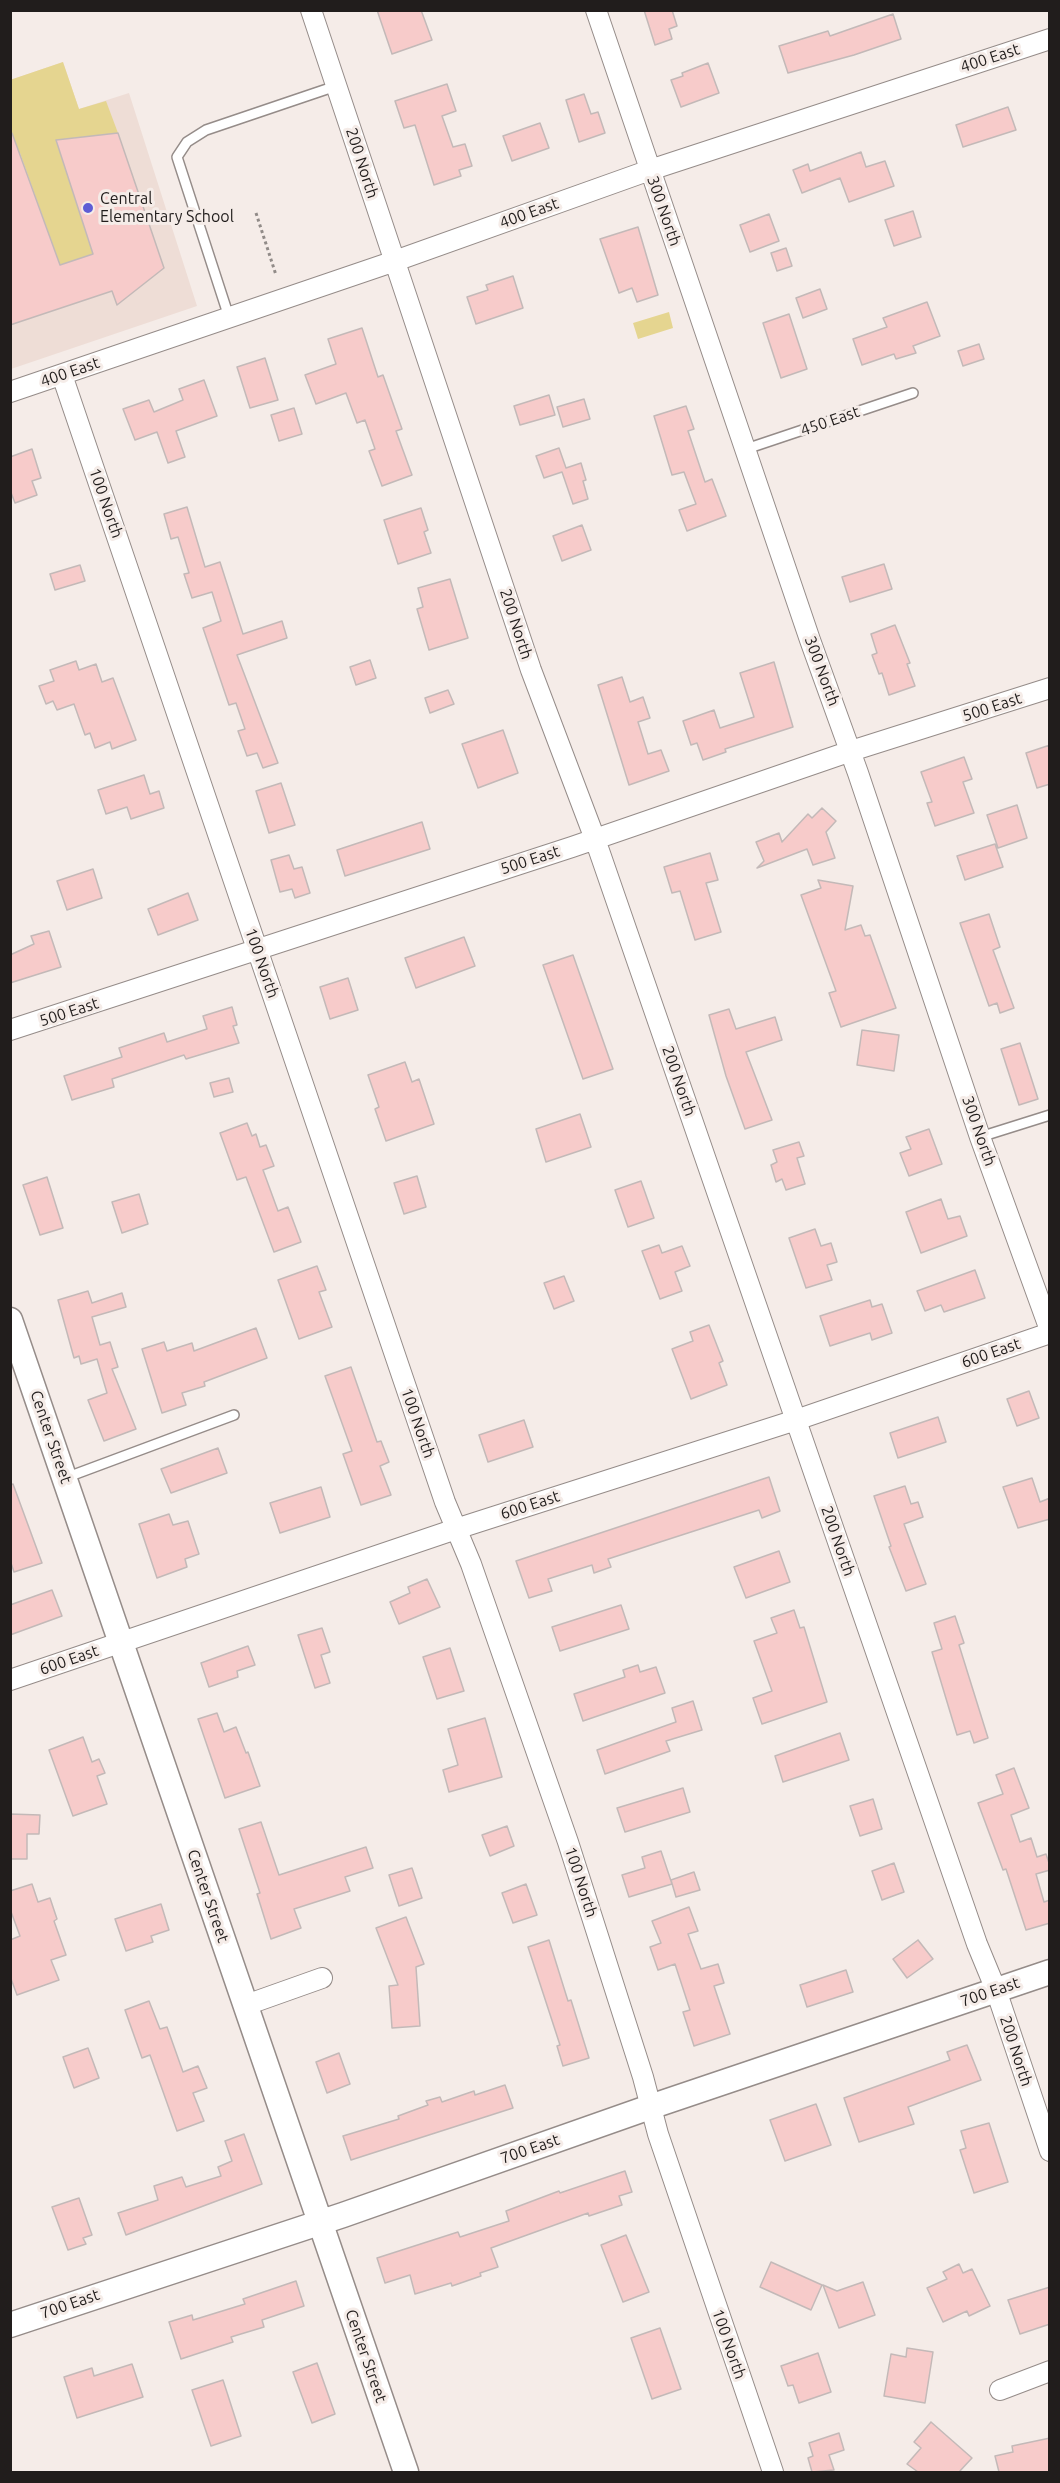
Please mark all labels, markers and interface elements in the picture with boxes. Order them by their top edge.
street label: 400 East [958,39,1022,77]
street label: 200 North [342,125,382,201]
street label: 300 North [643,173,685,249]
place label: Central Elementary School [100,189,234,227]
street label: 400 East [497,194,561,232]
marker: Central Elementary School [81,201,95,215]
street label: 400 East [38,353,102,391]
street label: 450 East [798,402,862,440]
street label: 100 North [85,465,127,541]
street label: 200 North [496,586,536,662]
street label: 300 North [800,633,844,709]
street label: 500 East [960,688,1024,726]
street label: 500 East [498,841,562,879]
street label: 100 North [241,925,283,1001]
street label: 500 East [37,993,101,1031]
street label: 200 North [658,1043,700,1119]
street label: 300 North [958,1093,1000,1169]
street label: 600 East [959,1334,1023,1372]
street label: 100 North [397,1385,439,1461]
street label: Center Street [26,1388,76,1486]
street label: 600 East [498,1486,562,1524]
street label: 200 North [817,1503,859,1579]
street label: 600 East [37,1641,101,1679]
street label: 100 North [561,1844,601,1920]
street label: Center Street [183,1847,233,1945]
street label: 700 East [958,1973,1022,2011]
street label: 200 North [996,2013,1036,2089]
street label: 700 East [498,2130,562,2168]
street label: 700 East [38,2285,102,2323]
street label: 100 North [708,2306,750,2382]
street label: Center Street [341,2307,391,2405]

